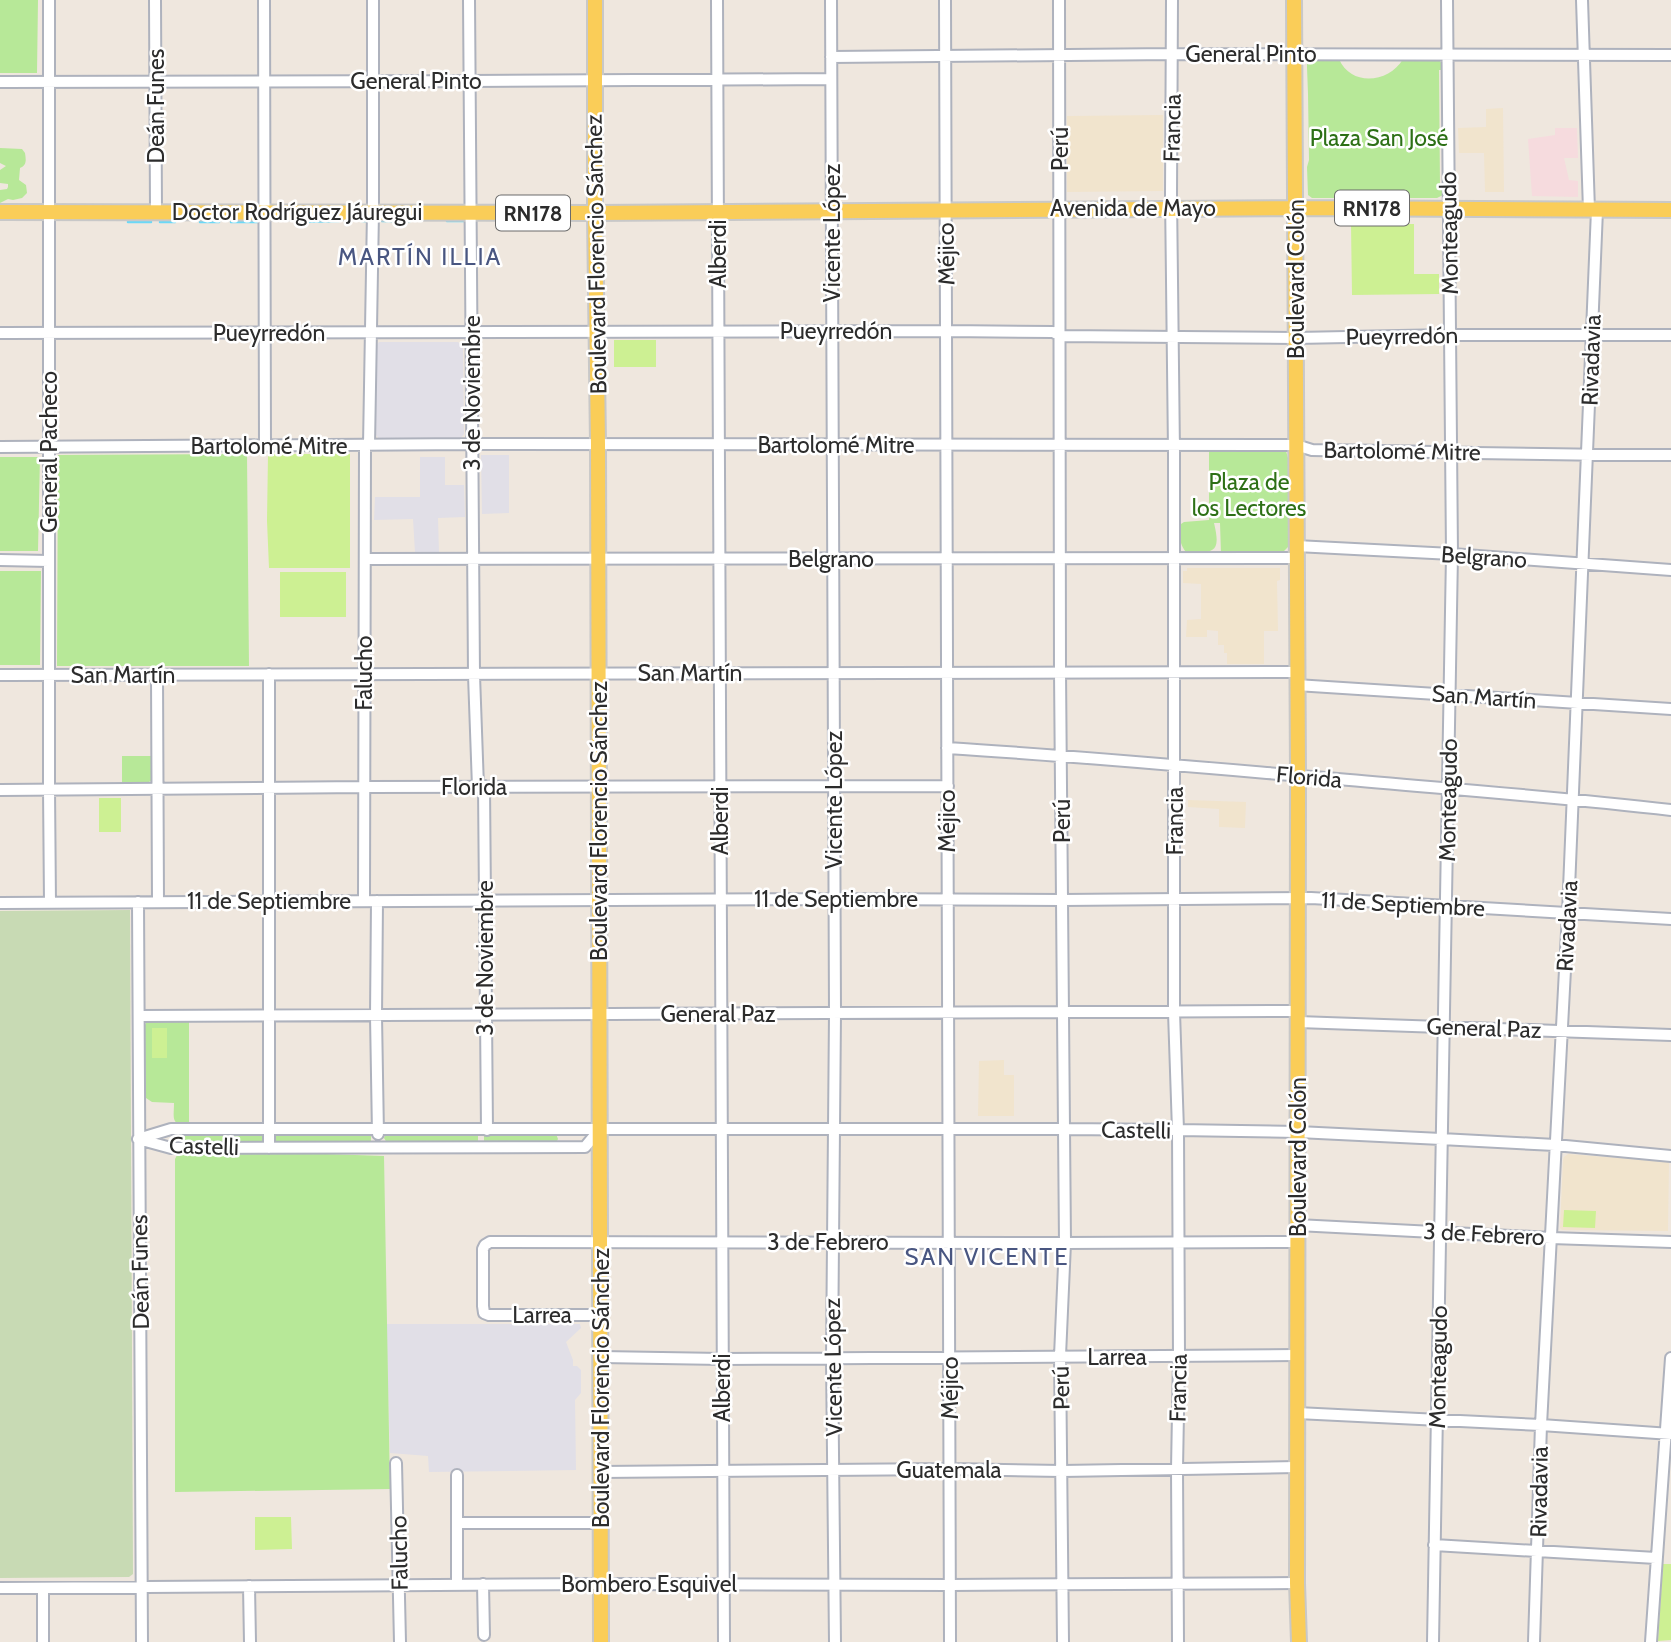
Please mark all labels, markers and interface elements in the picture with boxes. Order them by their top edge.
street label: General Pinto [1185,40,1317,68]
street label: Deán Funes [142,49,170,163]
street label: General Pinto [350,67,482,95]
street label: Francia [1157,94,1187,162]
street label: Boulevard Florencio Sánchez [580,114,612,394]
park label: Plaza San José [1310,124,1448,152]
street label: Perú [1046,127,1074,171]
street label: Vicente López [818,164,846,302]
street label: Monteagudo [1434,171,1464,295]
road number: RN178 [1335,190,1409,226]
street label: Avenida de Mayo [1050,194,1216,222]
road number: RN178 [496,196,570,230]
street label: Doctor Rodríguez Jáuregui [172,198,422,226]
street label: Boulevard Colón [1282,199,1310,359]
street label: Alberdi [704,220,732,288]
street label: Méjico [931,222,961,286]
district label: MARTÍN ILLIA [338,242,502,271]
street label: Rivadavia [1575,314,1607,406]
street label: 3 de Noviembre [458,315,486,471]
street label: Pueyrredón [780,317,892,345]
street label: Pueyrredón [213,319,325,347]
street label: Pueyrredón [1345,321,1459,351]
street label: General Pacheco [35,371,63,533]
street label: Bartolomé Mitre [757,431,915,459]
street label: Bartolomé Mitre [190,432,348,460]
street label: Bartolomé Mitre [1323,436,1481,466]
park label: Plaza de los Lectores [1192,468,1306,522]
street label: Belgrano [1440,540,1528,574]
street label: Belgrano [788,545,874,573]
street label: Falucho [350,636,378,710]
street label: San Martín [638,659,742,687]
street label: San Martín [71,661,175,689]
street label: San Martín [1431,679,1537,715]
street label: Boulevard Florencio Sánchez [585,681,613,961]
street label: Vicente López [820,731,848,869]
street label: Monteagudo [1433,738,1463,862]
street label: Florida [1275,760,1343,794]
street label: Florida [441,773,507,801]
street label: Alberdi [706,787,734,855]
street label: Francia [1161,787,1189,855]
street label: Méjico [933,790,961,852]
street label: Perú [1048,799,1076,843]
street label: 3 de Noviembre [471,880,499,1036]
street label: Rivadavia [1551,880,1583,972]
street label: 11 de Septiembre [754,885,918,913]
street label: 11 de Septiembre [1320,886,1486,922]
street label: 11 de Septiembre [187,887,351,915]
street label: General Paz [660,1000,776,1028]
street label: General Paz [1426,1012,1542,1044]
street label: Boulevard Colón [1284,1077,1312,1237]
street label: Castelli [1101,1115,1171,1145]
street label: Castelli [169,1131,239,1161]
street label: Deán Funes [125,1214,155,1330]
street label: 3 de Febrero [1423,1217,1545,1251]
street label: 3 de Febrero [767,1228,889,1256]
district label: SAN VICENTE [905,1242,1069,1271]
street label: Boulevard Florencio Sánchez [587,1248,615,1528]
street label: Vicente López [818,1297,848,1437]
street label: Larrea [512,1301,572,1329]
street label: Monteagudo [1423,1305,1453,1429]
street label: Larrea [1087,1343,1147,1371]
street label: Alberdi [708,1354,736,1422]
street label: Francia [1163,1354,1193,1422]
street label: Méjico [936,1357,964,1419]
street label: Perú [1047,1366,1075,1410]
street label: Rivadavia [1524,1446,1554,1538]
street label: Guatemala [896,1456,1002,1484]
street label: Falucho [384,1515,414,1591]
street label: Bombero Esquivel [561,1570,738,1598]

